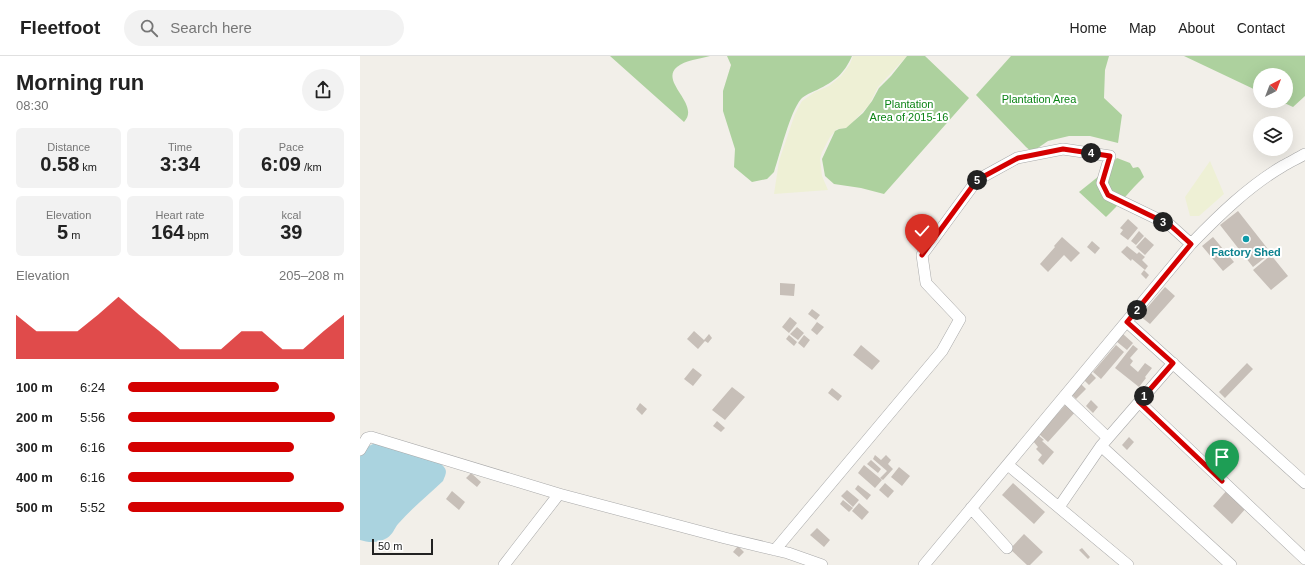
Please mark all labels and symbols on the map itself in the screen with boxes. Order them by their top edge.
north arrow [1253,68,1293,108]
park label: Plantation Area [1002,93,1077,105]
park label: Plantation Area of 2015-16 [870,98,948,123]
pin: 4 [1081,143,1101,163]
pin: 5 [967,170,987,190]
pin: 3 [1153,212,1173,232]
pin [905,214,939,255]
marker: Factory Shed [1241,234,1251,244]
place label: Factory Shed [1211,246,1281,258]
pin: 2 [1127,300,1147,320]
pin: 1 [1134,386,1154,406]
pin [1205,440,1239,481]
scale bar [372,537,433,556]

